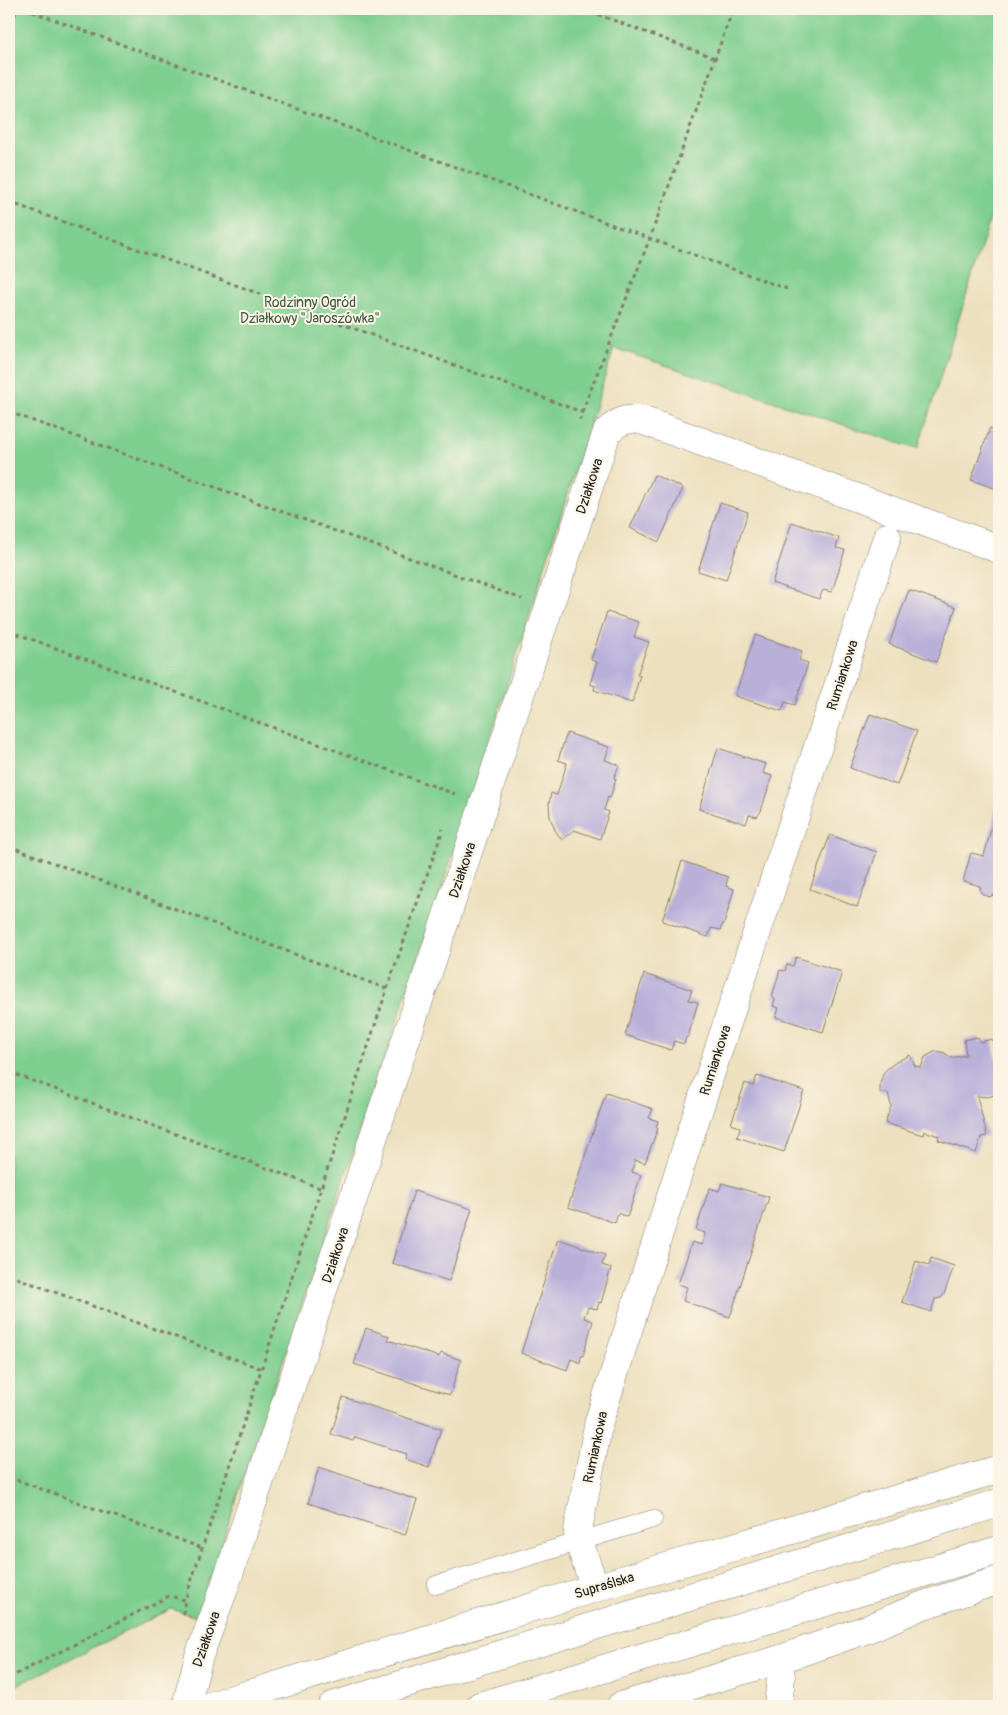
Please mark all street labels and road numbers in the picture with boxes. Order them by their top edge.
street label: Działkowa [572,456,606,516]
street label: Rumiankowa [823,638,862,712]
street label: Działkowa [445,840,479,900]
street label: Rumiankowa [696,1023,735,1097]
street label: Działkowa [318,1225,352,1285]
street label: Rumiankowa [580,1410,611,1484]
street label: Supraślska [572,1568,636,1603]
street label: Działkowa [189,1609,224,1669]

